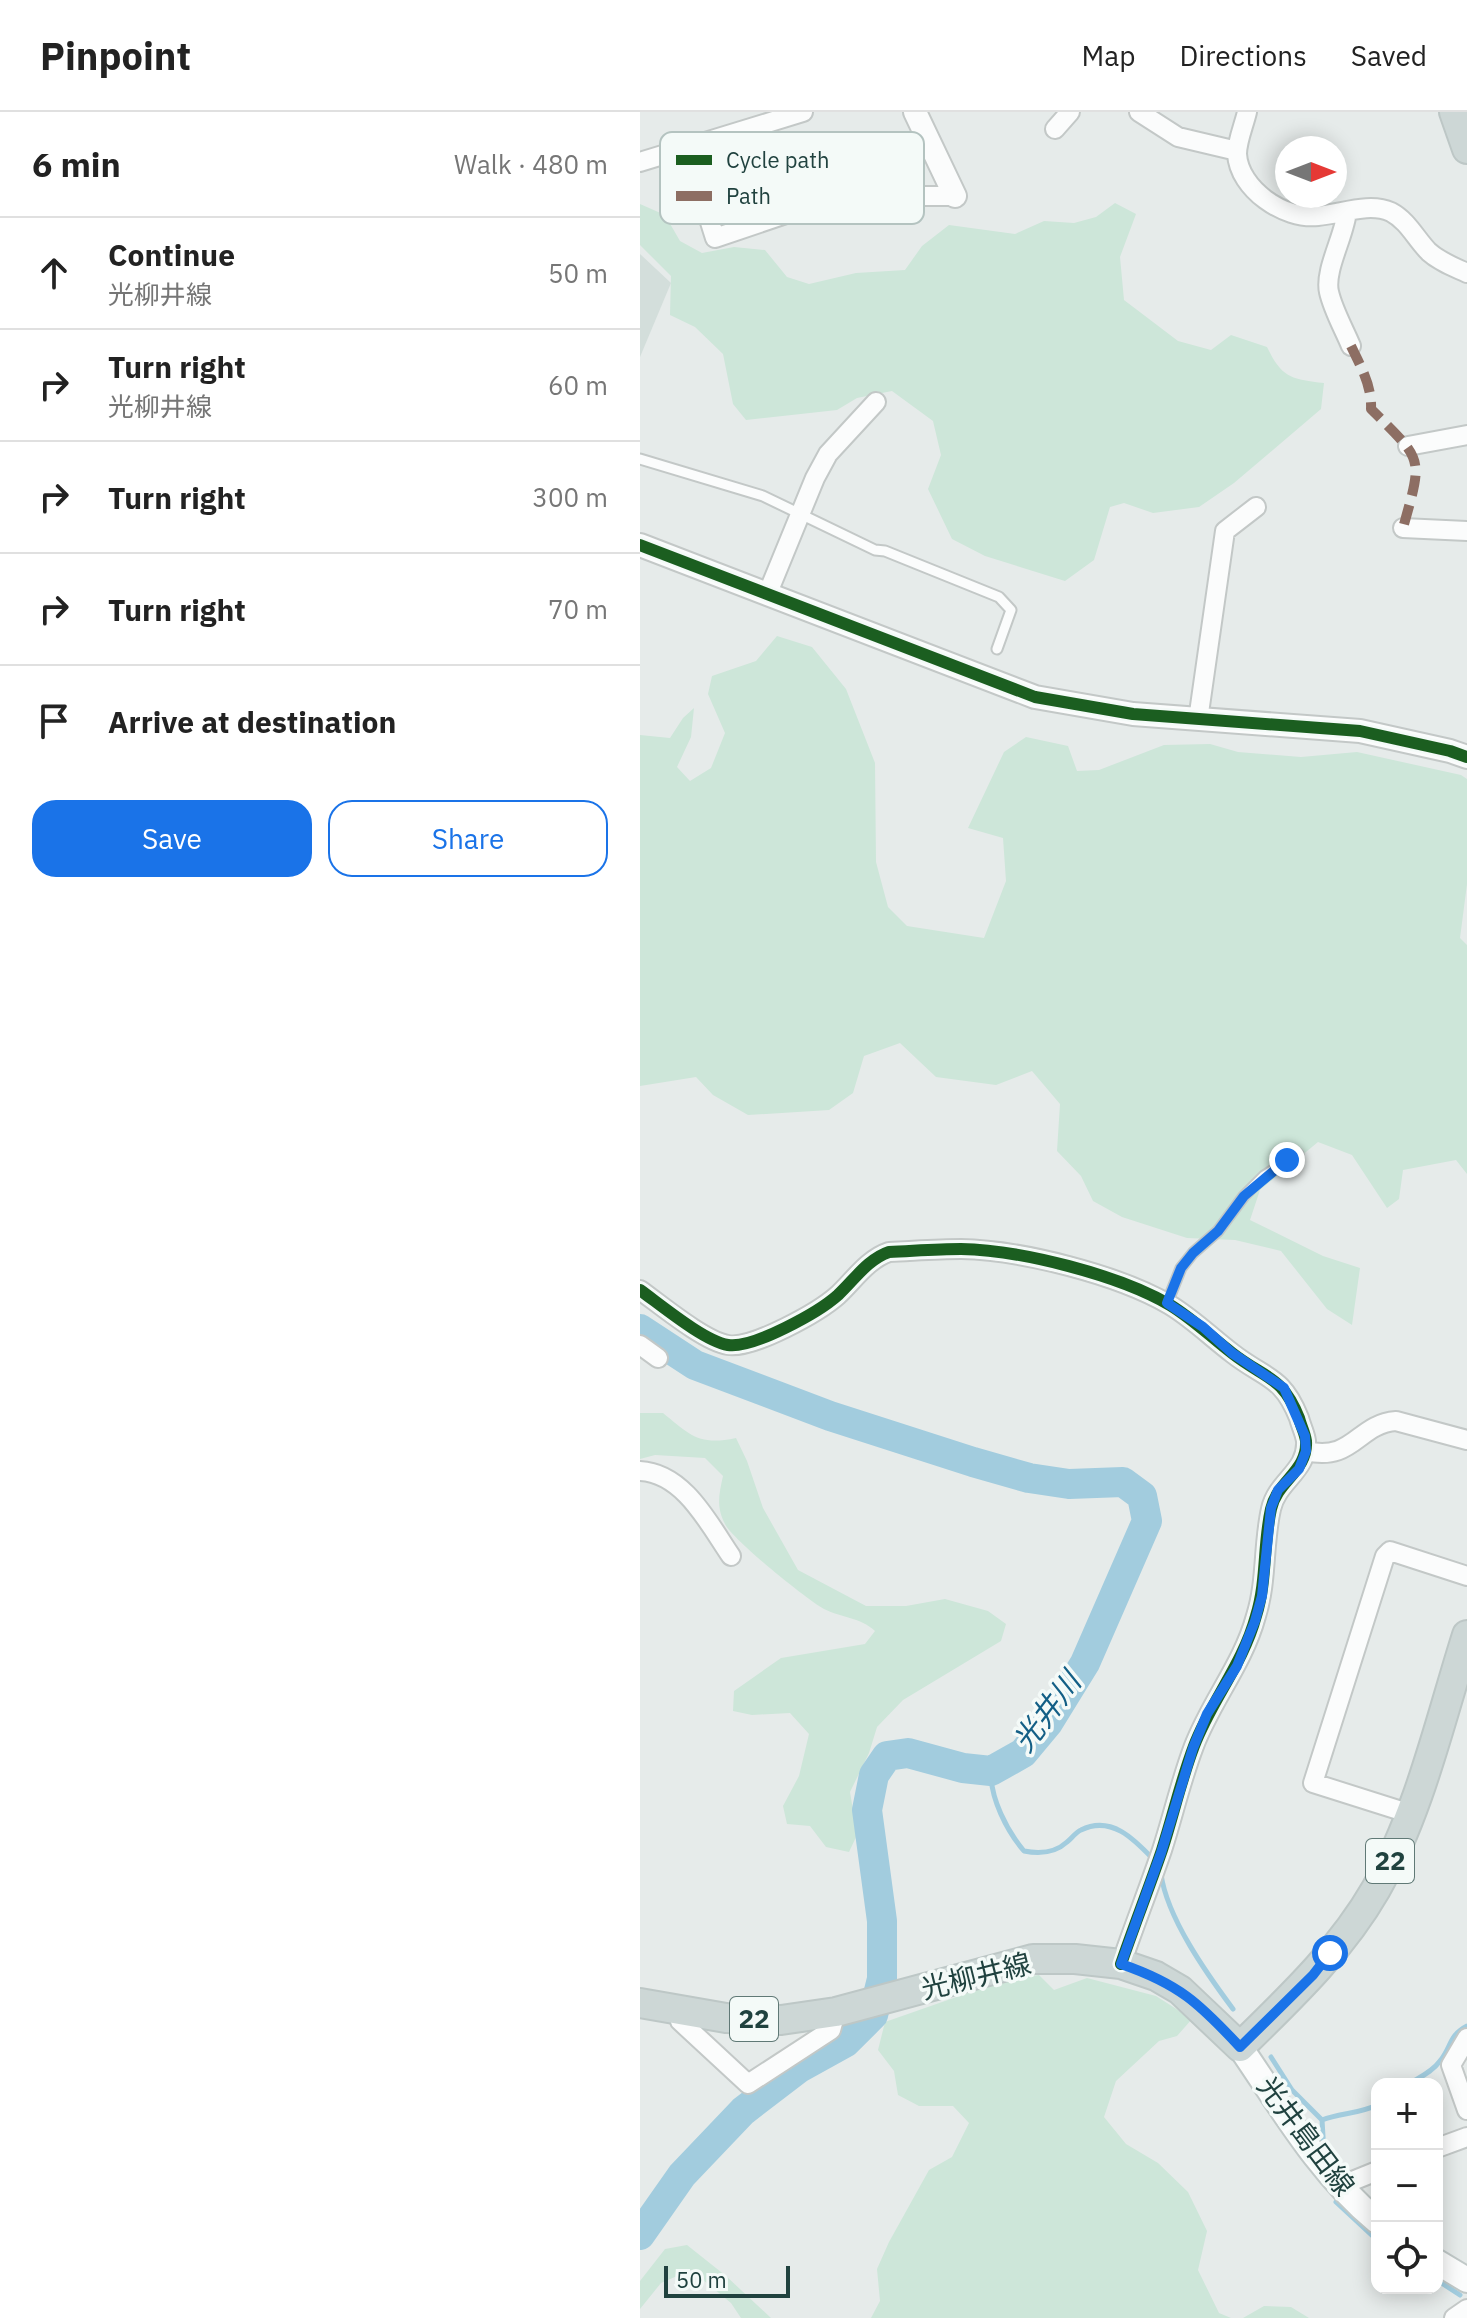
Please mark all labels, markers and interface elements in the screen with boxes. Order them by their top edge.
text: Pinpoint [40,31,191,80]
text: Map [1081,37,1135,74]
text: Directions [1179,37,1307,74]
text: Saved [1351,37,1427,74]
legend [660,132,924,224]
north arrow [1275,136,1347,208]
text: 6 min [32,142,121,186]
text: Cycle path [726,145,830,174]
text: Walk · 480 m [454,147,608,181]
text: Path [726,181,771,210]
text: Continue [108,235,235,274]
icon: ahead [32,251,76,295]
text: 50 m [548,256,608,290]
text: 光柳井線 [108,277,212,311]
text: Turn right [108,347,246,386]
icon: right [32,363,76,407]
text: 60 m [548,368,608,402]
text: 光柳井線 [108,389,212,423]
icon: right [32,475,76,519]
text: Turn right [108,478,246,517]
text: 300 m [532,480,608,514]
icon: right [32,587,76,631]
text: Turn right [108,590,246,629]
text: 70 m [548,592,608,626]
icon: arrive [32,699,76,743]
text: Arrive at destination [108,702,396,741]
button: Save [32,800,312,877]
button: Share [328,800,608,877]
route end [1269,1142,1305,1178]
water label: 光井川 [1003,1661,1090,1759]
road number: 22 [1366,1839,1414,1883]
route start [1312,1935,1348,1971]
street label: 光柳井線 [917,1944,1035,2007]
road number: 22 [730,1997,778,2041]
street label: 光井島田線 [1249,2069,1363,2203]
map controls [1371,2078,1443,2294]
button: + [1371,2078,1443,2150]
button: − [1371,2150,1443,2222]
button: locate [1371,2222,1443,2294]
scale bar [664,2262,790,2298]
text: 50 m [676,2265,727,2294]

